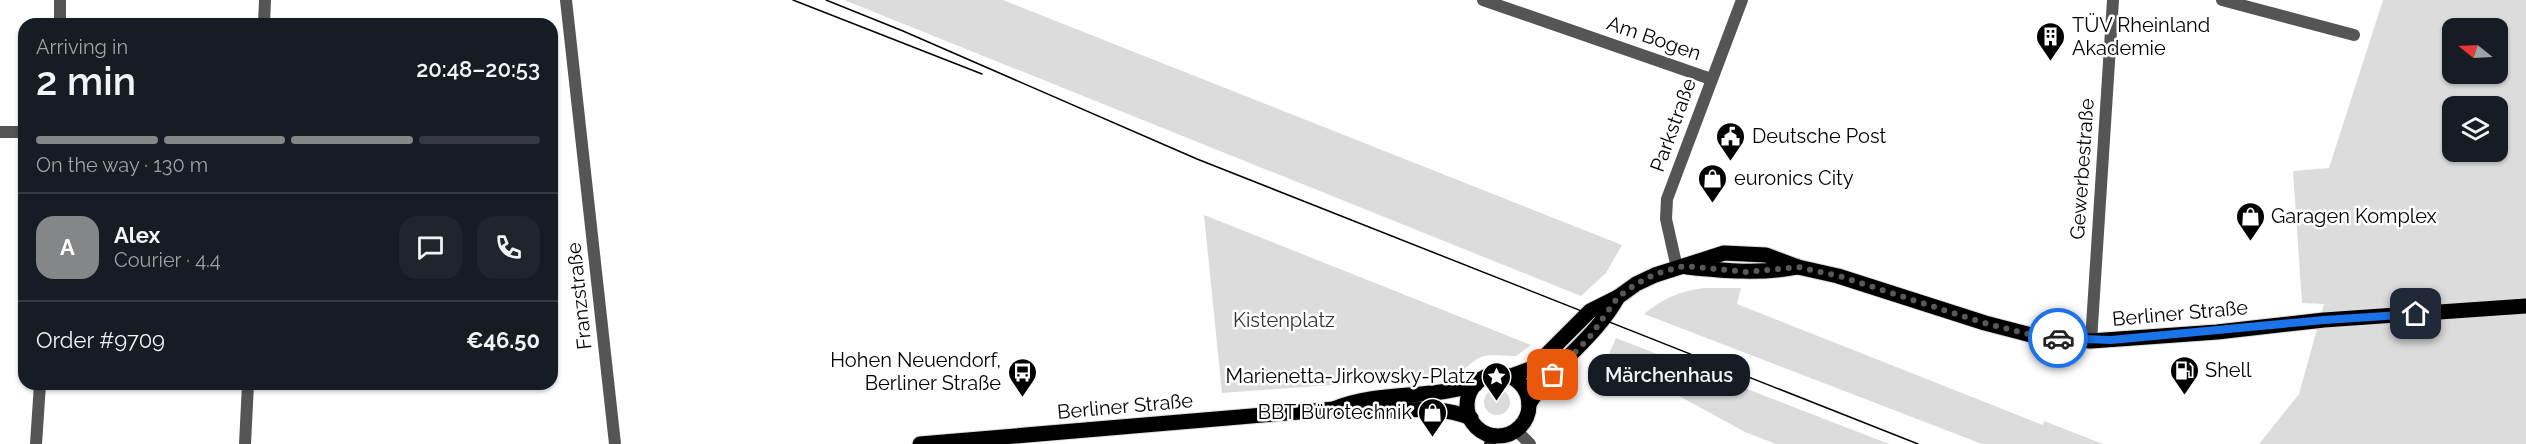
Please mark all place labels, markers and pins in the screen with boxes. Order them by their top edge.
place label: TÜV Rheinland Akademie [2072,13,2210,60]
building icon: TÜV Rheinland Akademie [2035,20,2067,62]
public building icon: Deutsche Post [1715,120,1747,162]
place label: Deutsche Post [1752,124,1887,148]
shop icon: euronics City [1697,162,1729,204]
place label: euronics City [1734,166,1854,190]
shop icon: Garagen Komplex [2234,200,2266,242]
place label: Garagen Komplex [2271,204,2437,228]
pin [2390,288,2441,339]
place label: Hohen Neuendorf, Berliner Straße [830,348,1001,395]
pin [1527,349,1578,400]
callout: Märchenhaus [1589,354,1751,396]
fuel station icon: Shell [2168,354,2200,396]
bus stop icon: Hohen Neuendorf, Berliner Straße [1006,356,1038,398]
place label: Shell [2205,358,2252,382]
place icon: Marienetta-Jirkowsky-Platz [1480,360,1512,402]
place label: Marienetta-Jirkowsky-Platz [1225,364,1475,388]
shop icon: BBT Bürotechnik [1417,396,1449,438]
place label: BBT Bürotechnik [1258,400,1412,424]

